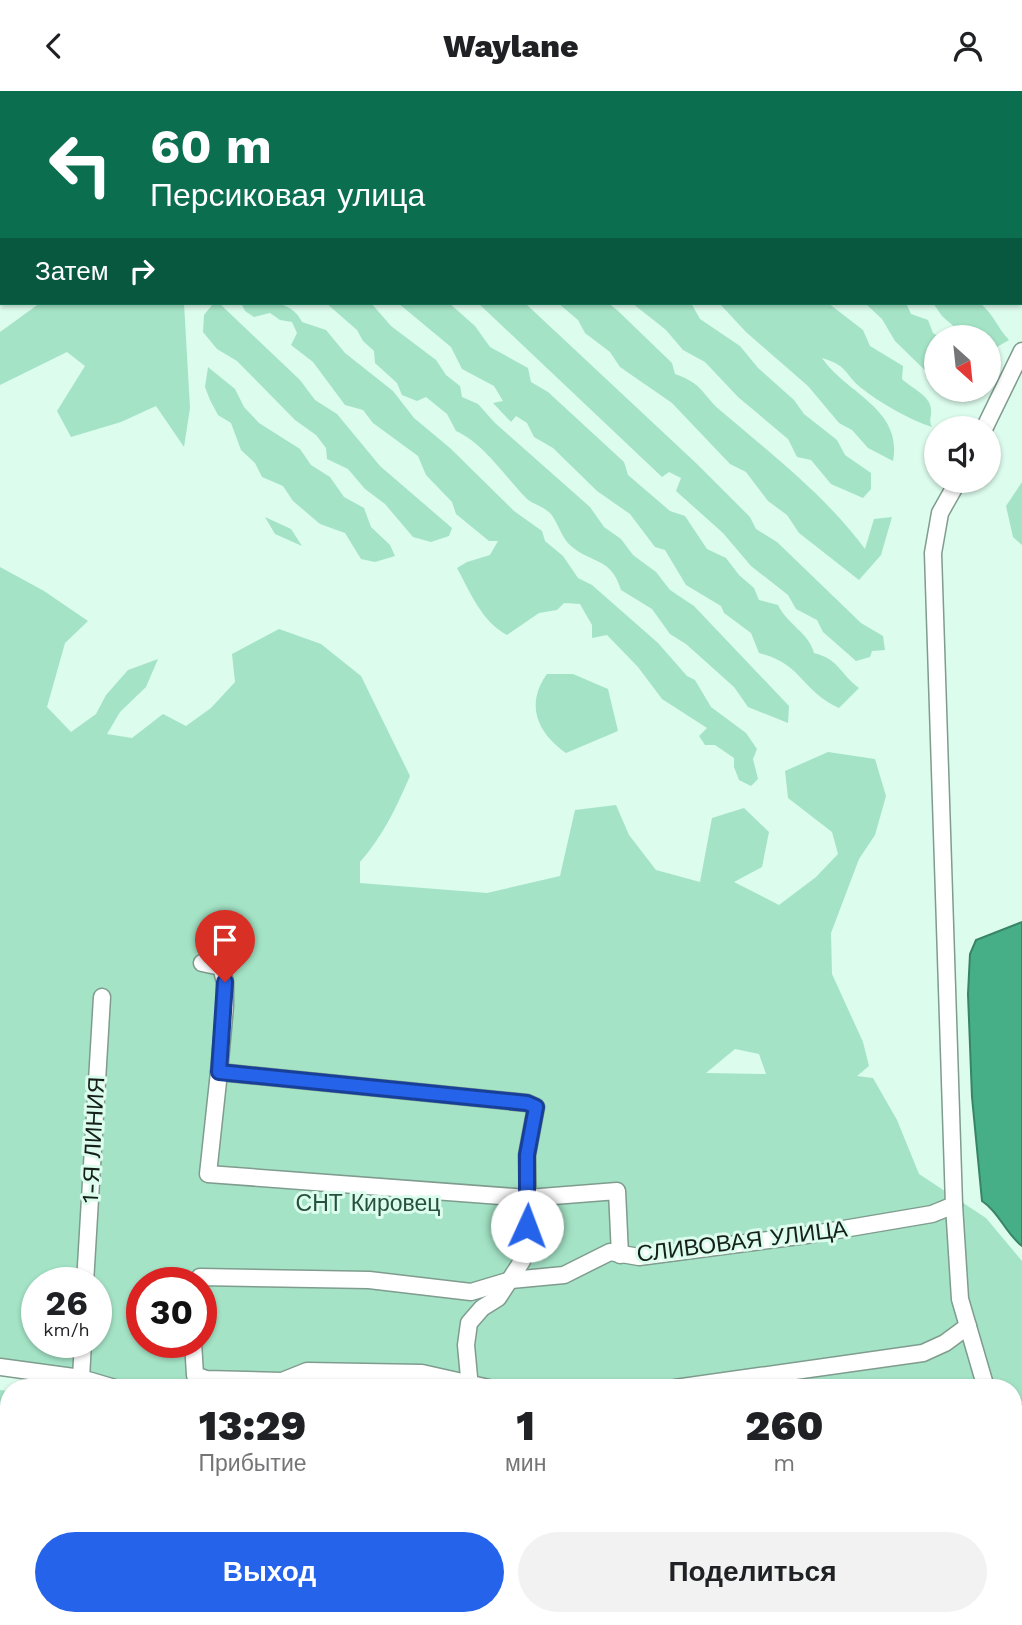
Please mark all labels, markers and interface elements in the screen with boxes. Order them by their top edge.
icon: back [35,27,73,65]
text: Waylane [443,27,579,65]
icon: person [949,27,987,65]
text: 60 m [150,117,272,175]
icon: left [35,119,126,210]
text: Персиковая улица [150,176,425,214]
icon: right [123,252,161,290]
text: Затем [35,256,109,286]
north arrow [924,325,1001,403]
map controls [924,325,1001,493]
button: sound [924,416,1001,493]
pin [195,910,255,982]
icon: arrive [206,921,244,959]
street label: 1-Я ЛИНИЯ [77,1076,110,1204]
position arrow [490,1189,564,1263]
park label: СНТ Кировец [296,1190,440,1217]
street label: СЛИВОВАЯ УЛИЦА [635,1215,850,1268]
speed limit sign: 30 [126,1267,217,1358]
text: 26 [45,1282,88,1324]
text: km/h [43,1319,90,1340]
text: 13:29 [199,1401,306,1450]
text: 1 [516,1401,535,1450]
text: 260 [745,1401,823,1450]
text: Прибытие [198,1450,307,1477]
text: мин [505,1450,546,1477]
text: m [773,1450,795,1477]
button: Выход [35,1532,504,1612]
button: Поделиться [518,1532,987,1612]

